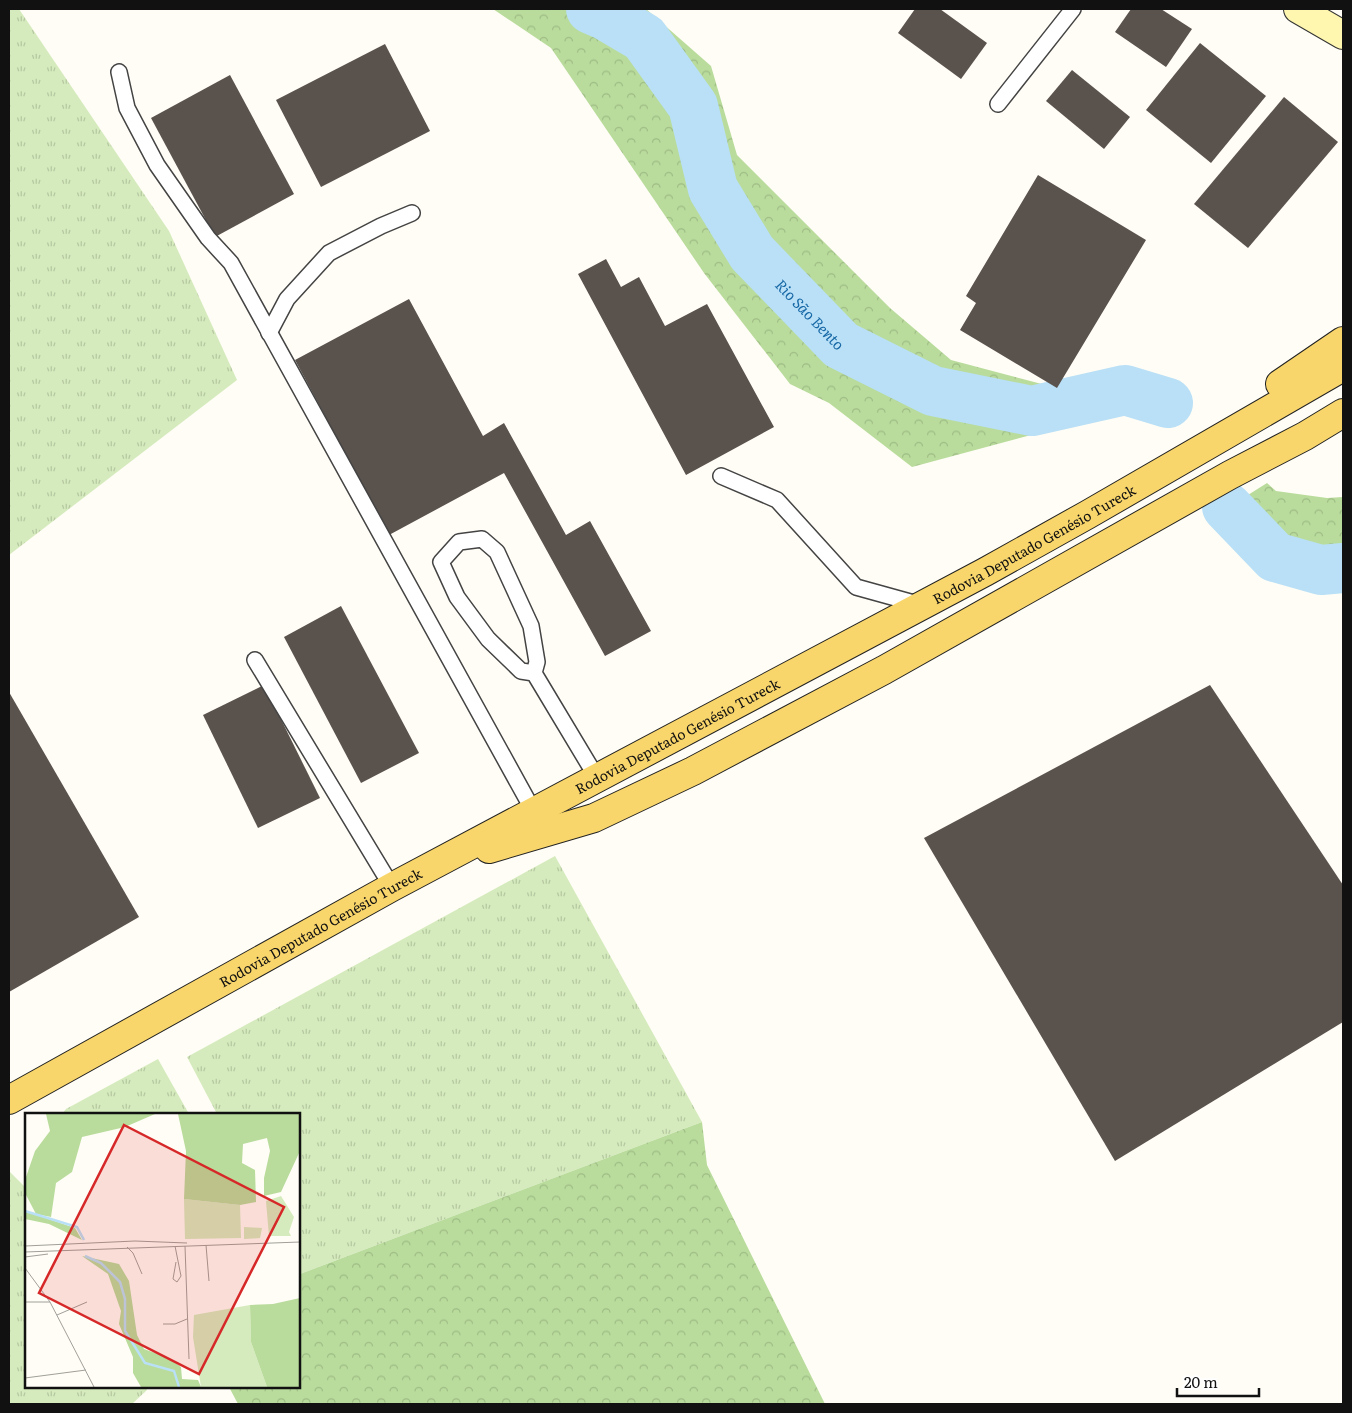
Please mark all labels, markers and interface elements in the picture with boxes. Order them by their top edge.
water label: Rio São Bento [771,273,851,354]
street label: Rodovia Deputado Genésio Tureck [929,479,1139,608]
street label: Rodovia Deputado Genésio Tureck [571,673,783,798]
street label: Rodovia Deputado Genésio Tureck [215,863,426,991]
inset map [25,1113,300,1388]
scale bar [1177,1366,1260,1398]
text: 20 m [1184,1370,1218,1393]

